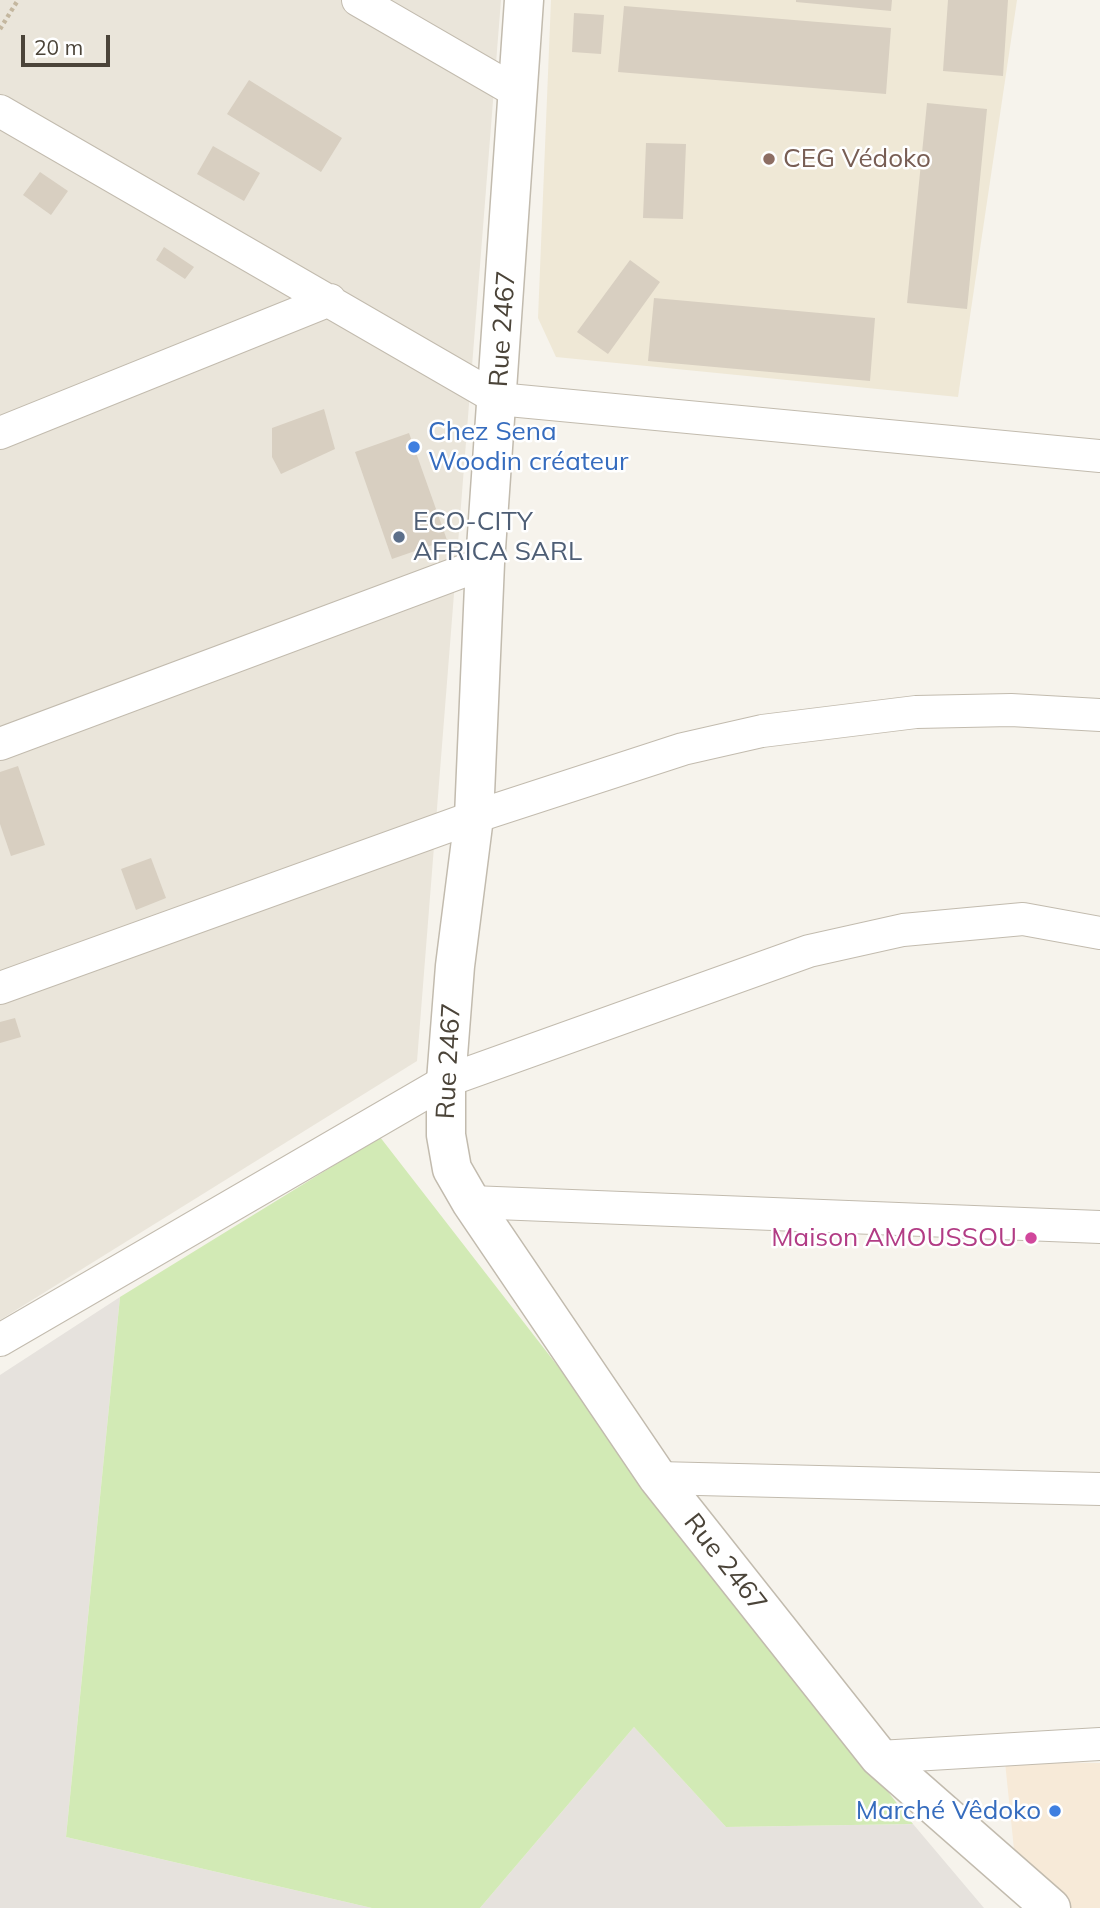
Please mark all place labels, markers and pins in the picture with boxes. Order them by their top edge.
place label: CEG Védoko [783,143,931,175]
marker: CEG Védoko [761,151,777,167]
place label: Chez Sena Woodin créateur [428,416,628,478]
marker: Chez Sena Woodin créateur [406,439,422,455]
place label: ECO-CITY AFRICA SARL [413,506,582,568]
marker: ECO-CITY AFRICA SARL [391,529,407,545]
place label: Maison AMOUSSOU [771,1222,1017,1254]
marker: Maison AMOUSSOU [1023,1230,1039,1246]
place label: Marché Vêdoko [856,1795,1041,1827]
marker: Marché Vêdoko [1047,1803,1063,1819]

